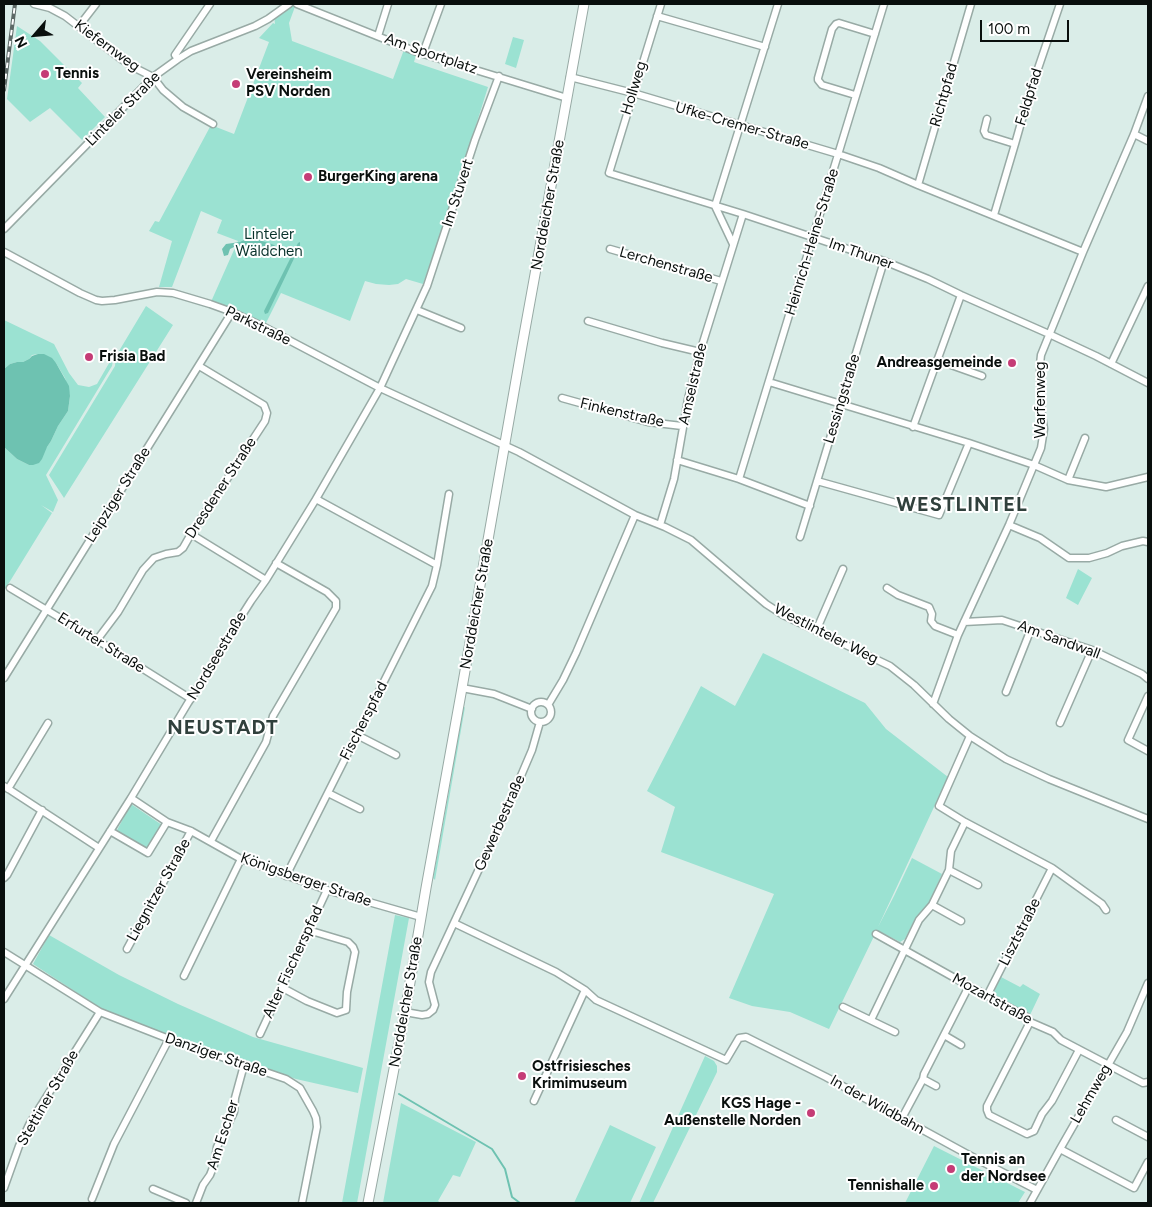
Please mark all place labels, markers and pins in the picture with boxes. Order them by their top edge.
place label: Tennis [55,65,99,83]
place label: Vereinsheim PSV Norden [246,66,332,101]
marker: Tennis [39,68,51,80]
marker: Vereinsheim PSV Norden [230,78,242,90]
place label: BurgerKing arena [318,168,438,186]
marker: BurgerKing arena [302,171,314,183]
place label: Frisia Bad [99,348,165,366]
marker: Frisia Bad [83,351,95,363]
place label: Andreasgemeinde [876,354,1002,372]
marker: Andreasgemeinde [1006,357,1018,369]
place label: Ostfrisiesches Krimimuseum [532,1058,631,1093]
marker: Ostfrisiesches Krimimuseum [516,1070,528,1082]
place label: KGS Hage - Außenstelle Norden [664,1095,801,1130]
marker: KGS Hage - Außenstelle Norden [805,1107,817,1119]
place label: Tennis an der Nordsee [961,1151,1046,1186]
marker: Tennis an der Nordsee [945,1163,957,1175]
place label: Tennishalle [848,1177,924,1195]
marker: Tennishalle [928,1180,940,1192]

